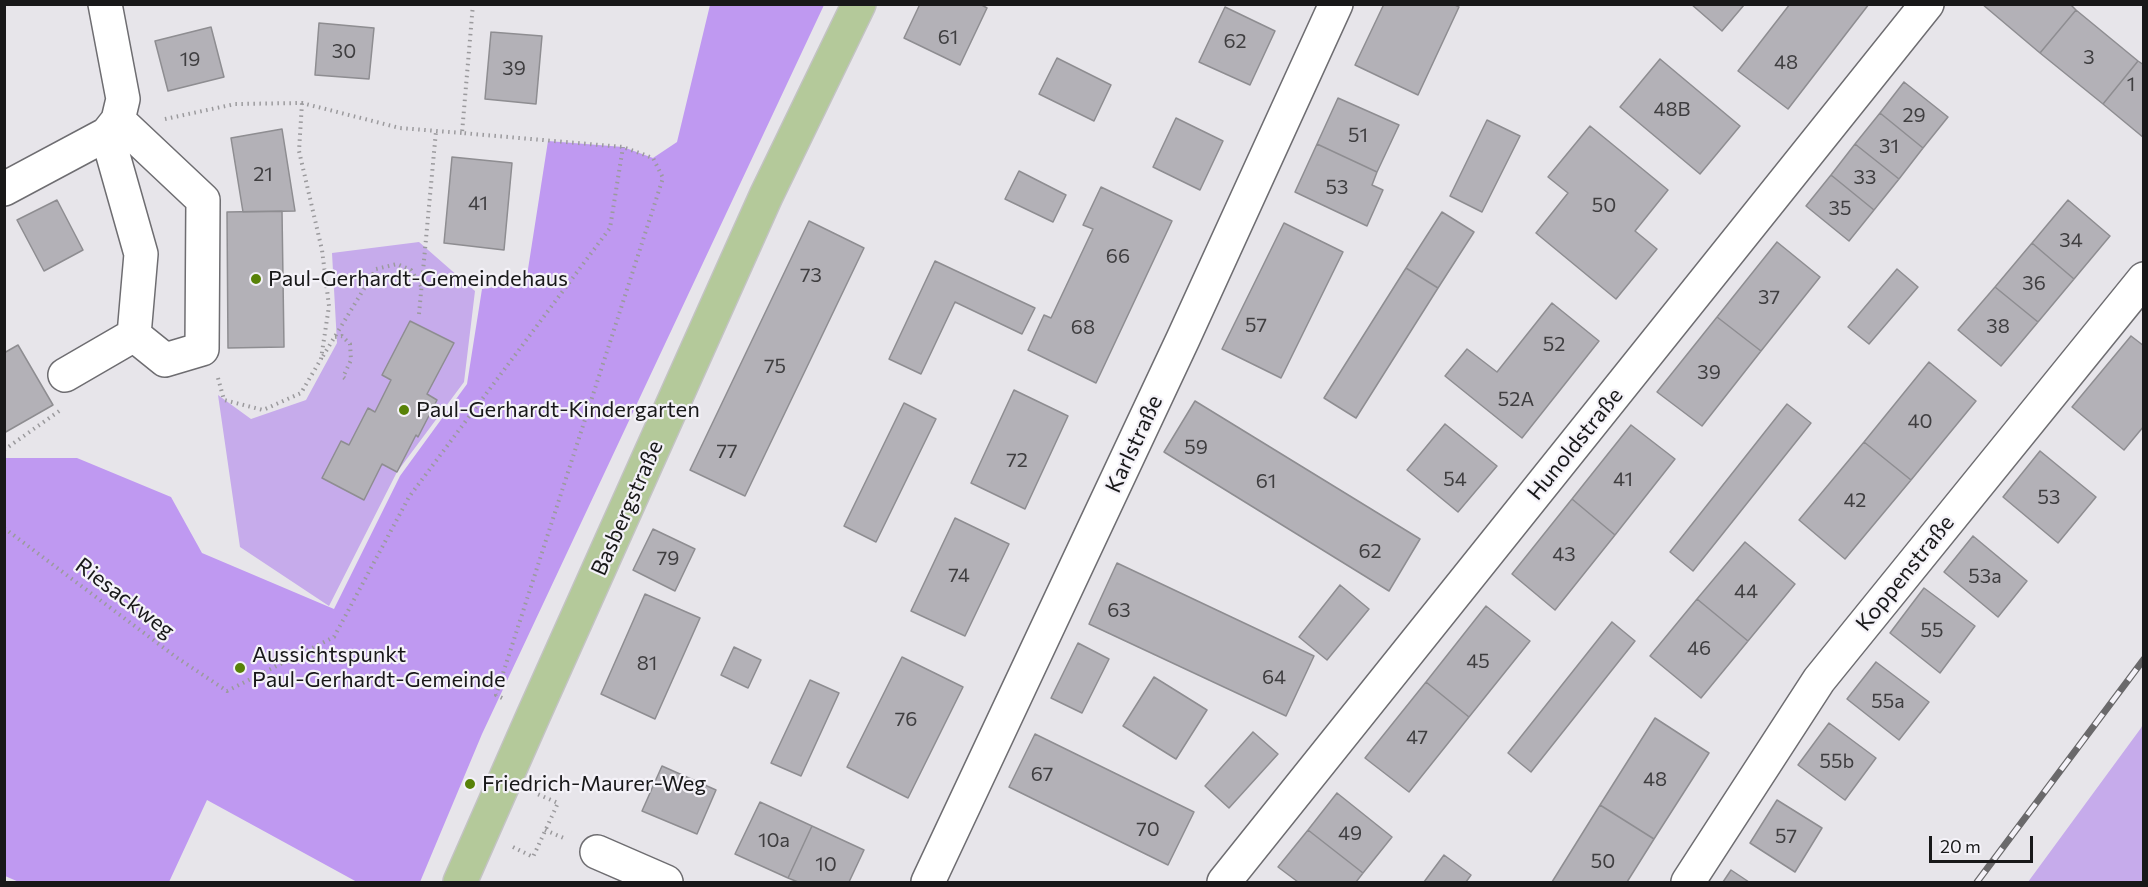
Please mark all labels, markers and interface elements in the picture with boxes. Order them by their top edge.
house number: 61 [938,25,958,49]
house number: 62 [1223,29,1247,53]
house number: 30 [332,39,356,63]
house number: 3 [2083,45,2095,69]
house number: 19 [180,47,200,71]
house number: 48 [1774,50,1798,74]
house number: 39 [502,56,526,80]
house number: 1 [2127,72,2135,96]
house number: 48B [1653,97,1691,121]
house number: 29 [1902,103,1926,127]
house number: 51 [1348,123,1368,147]
house number: 31 [1879,134,1899,158]
house number: 21 [253,162,273,186]
house number: 33 [1854,165,1876,189]
house number: 53 [1326,175,1348,199]
house number: 41 [468,191,488,215]
house number: 50 [1592,193,1616,217]
house number: 35 [1829,196,1851,220]
house number: 34 [2059,228,2083,252]
house number: 66 [1106,244,1130,268]
house number: 73 [800,263,822,287]
place label: Paul-Gerhardt-Gemeindehaus [268,266,568,292]
house number: 36 [2022,271,2046,295]
marker: Paul-Gerhardt-Gemeindehaus [249,272,263,286]
house number: 37 [1758,285,1780,309]
house number: 57 [1245,313,1267,337]
house number: 38 [1986,314,2010,338]
house number: 68 [1071,315,1095,339]
house number: 52 [1543,332,1565,356]
house number: 75 [764,354,786,378]
house number: 39 [1697,360,1721,384]
street label: Hunoldstraße [1522,383,1628,505]
house number: 52A [1498,387,1534,411]
street label: Karlstraße [1100,391,1168,497]
place label: Paul-Gerhardt-Kindergarten [416,397,700,423]
marker: Paul-Gerhardt-Kindergarten [397,403,411,417]
house number: 40 [1907,409,1933,433]
house number: 59 [1184,435,1208,459]
street label: Basbergstraße [585,436,669,580]
house number: 77 [716,439,738,463]
house number: 72 [1006,448,1028,472]
house number: 54 [1443,467,1467,491]
house number: 41 [1613,467,1633,491]
house number: 61 [1256,469,1276,493]
house number: 53 [2038,485,2060,509]
house number: 42 [1844,488,1866,512]
street label: Koppenstraße [1850,510,1960,636]
house number: 62 [1358,539,1382,563]
house number: 43 [1552,542,1576,566]
house number: 79 [657,546,679,570]
street label: Riesackweg [70,552,180,644]
house number: 74 [948,563,970,587]
house number: 53a [1968,564,2002,588]
house number: 44 [1734,579,1758,603]
house number: 63 [1107,598,1131,622]
house number: 55 [1921,618,1943,642]
house number: 46 [1687,636,1711,660]
place label: Aussichtspunkt Paul-Gerhardt-Gemeinde [252,642,506,694]
house number: 45 [1466,649,1490,673]
house number: 81 [637,651,657,675]
marker: Aussichtspunkt Paul-Gerhardt-Gemeinde [233,661,247,675]
house number: 64 [1262,665,1286,689]
house number: 55a [1871,689,1905,713]
house number: 76 [895,707,917,731]
house number: 47 [1406,725,1428,749]
house number: 55b [1820,749,1854,773]
house number: 67 [1031,762,1053,786]
house number: 48 [1643,767,1667,791]
place label: Friedrich-Maurer-Weg [482,771,706,797]
marker: Friedrich-Maurer-Weg [463,777,477,791]
house number: 70 [1136,817,1160,841]
house number: 49 [1338,821,1362,845]
house number: 57 [1775,824,1797,848]
scale bar [1932,824,2036,862]
house number: 10a [758,828,790,852]
text: 20 m [1940,835,1981,857]
house number: 50 [1591,849,1615,873]
house number: 10 [815,852,837,876]

